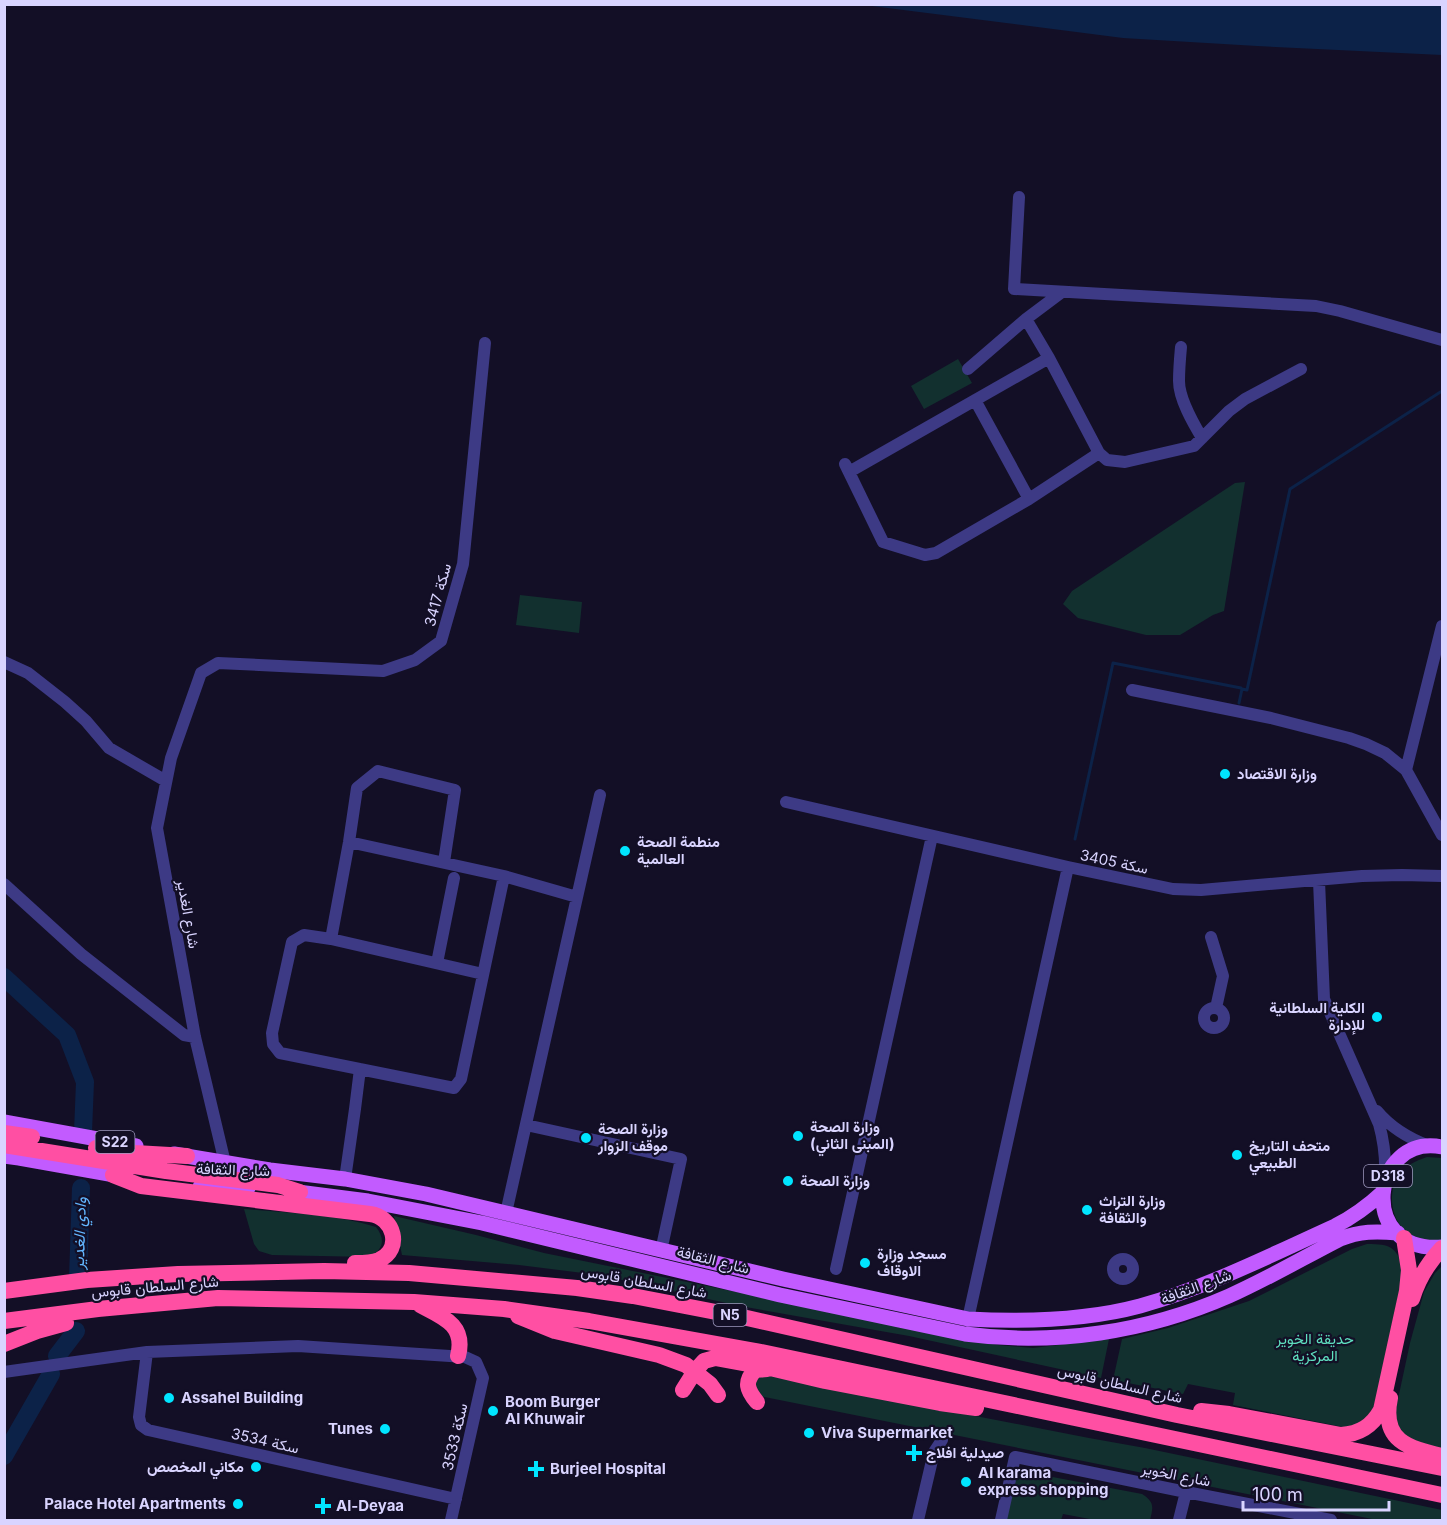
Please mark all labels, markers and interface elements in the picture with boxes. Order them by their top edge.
street label: سكة 3417 [420,561,455,629]
place label: وزارة الاقتصاد [1237,764,1317,783]
marker: وزارة الاقتصاد [1218,767,1232,781]
place label: منطمة الصحة العالمية [637,832,720,868]
marker: منطمة الصحة العالمية [618,844,632,858]
street label: سكة 3405 [1078,845,1150,878]
street label: شارع الغدير [171,877,204,950]
place label: الكلية السلطانية للإدارة [1269,998,1365,1035]
marker: الكلية السلطانية للإدارة [1370,1010,1384,1024]
place label: وزارة الصحة (المبنى الثاني) [810,1117,895,1157]
place label: وزارة الصحة موقف الزوار [597,1119,668,1155]
marker: وزارة الصحة (المبنى الثاني) [791,1129,805,1143]
road number: S22 [96,1131,134,1153]
marker: وزارة الصحة موقف الزوار [579,1131,593,1145]
place label: متحف التاريخ الطبيعي [1249,1136,1330,1176]
marker: متحف التاريخ الطبيعي [1230,1148,1244,1162]
street label: شارع الثقافة [196,1159,270,1182]
road number: D318 [1364,1165,1412,1187]
place label: وزارة الصحة [800,1171,870,1190]
marker: وزارة الصحة [781,1174,795,1188]
place label: وزارة التراث والثقافة [1099,1191,1165,1227]
water label: وادي الغدير [68,1197,94,1270]
marker: وزارة التراث والثقافة [1080,1203,1094,1217]
street label: شارع الثقافة [674,1241,751,1280]
place label: مسجد وزارة الاوقاف [877,1244,947,1280]
marker: مسجد وزارة الاوقاف [858,1256,872,1270]
street label: شارع السلطان قابوس [579,1261,709,1304]
street label: شارع الثقافة [1158,1265,1235,1310]
street label: شارع السلطان قابوس [91,1271,220,1304]
road number: N5 [714,1304,746,1326]
park label: حديقة الخوير المركزية [1275,1329,1354,1365]
street label: شارع السلطان قابوس [1055,1360,1185,1409]
place label: Assahel Building [181,1388,303,1407]
marker: Assahel Building [162,1391,176,1405]
place label: Boom Burger Al Khuwair [505,1392,600,1428]
street label: سكة 3533 [438,1401,472,1472]
marker: Boom Burger Al Khuwair [486,1404,500,1418]
place label: Tunes [328,1419,373,1438]
marker: Tunes [378,1422,392,1436]
place label: Viva Supermarket [821,1423,953,1442]
street label: سكة 3534 [229,1424,301,1458]
marker: Viva Supermarket [802,1426,816,1440]
place label: صيدلية افلاج [926,1443,1004,1463]
marker: صيدلية افلاج [907,1446,921,1460]
place label: مكاني المخصص [147,1457,244,1480]
street label: شارع الخوير [1139,1458,1212,1493]
place label: Burjeel Hospital [550,1459,666,1478]
marker: مكاني المخصص [249,1460,263,1474]
marker: Burjeel Hospital [527,1460,545,1478]
place label: Al karama express shopping [978,1463,1109,1499]
scale bar [1243,1474,1388,1512]
marker: Al karama express shopping [959,1475,973,1489]
text: 100 m [1252,1484,1303,1505]
place label: Palace Hotel Apartments [44,1494,226,1513]
place label: Al-Deyaa [336,1496,404,1515]
marker: Palace Hotel Apartments [231,1497,245,1511]
marker: Al-Deyaa [314,1497,332,1515]

